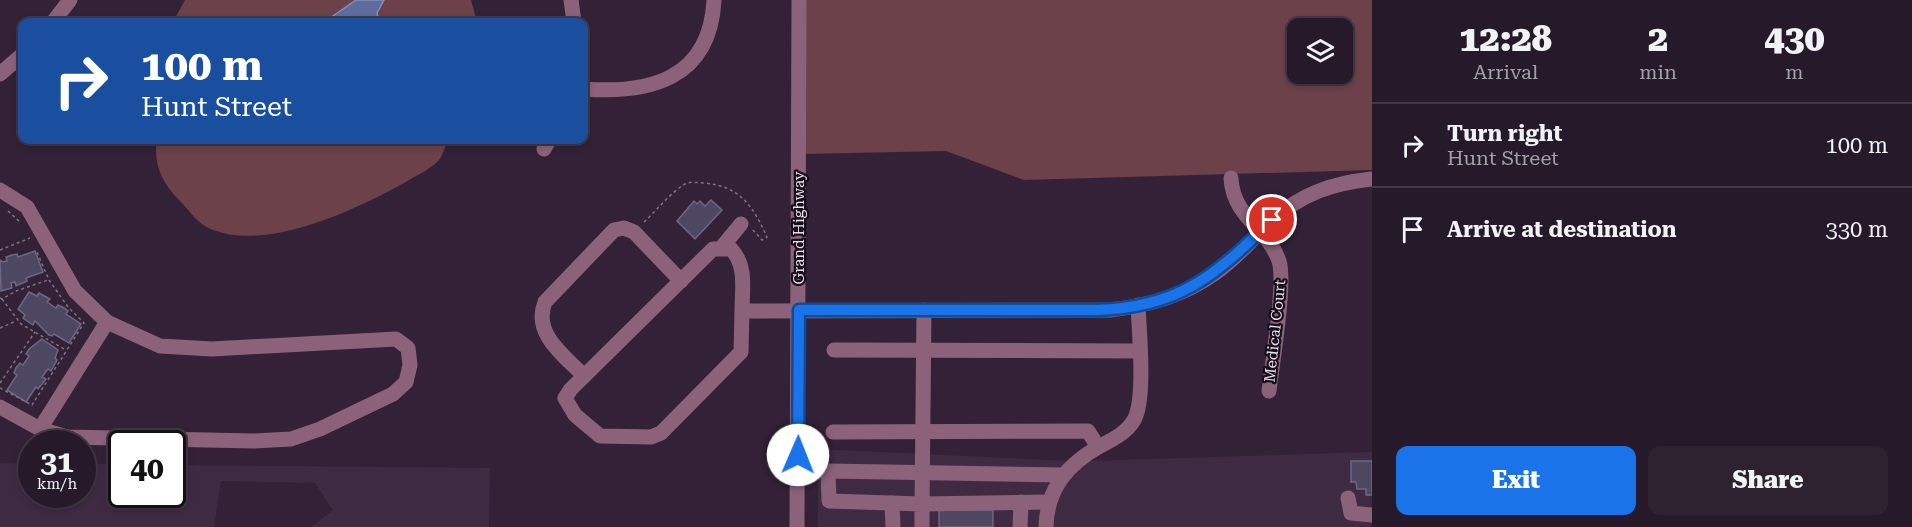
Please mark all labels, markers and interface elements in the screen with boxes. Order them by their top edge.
map controls [1287,18,1353,84]
button: layers [1287,18,1353,84]
text: 12:28 [1459,18,1552,60]
text: 2 [1648,18,1668,60]
text: 430 [1764,18,1825,60]
text: 100 m [141,41,263,90]
icon: right [42,42,120,120]
text: Arrival [1473,60,1538,84]
text: min [1639,60,1677,84]
text: m [1785,60,1804,84]
text: Hunt Street [141,91,292,123]
text: Turn right [1447,121,1562,146]
icon: right [1396,129,1429,162]
text: 100 m [1825,133,1888,158]
text: Hunt Street [1447,146,1559,170]
street label: Grand Highway [790,171,808,285]
pin [1246,194,1297,245]
icon: arrive [1255,203,1288,236]
icon: arrive [1396,213,1429,246]
text: Arrive at destination [1447,217,1676,242]
text: 330 m [1825,217,1888,242]
street label: Medical Court [1261,278,1289,383]
position arrow [766,423,830,487]
speed limit sign: 40 [108,430,186,508]
text: 31 [40,444,74,479]
button: Exit [1396,446,1636,515]
button: Share [1648,446,1888,515]
text: km/h [37,475,77,493]

